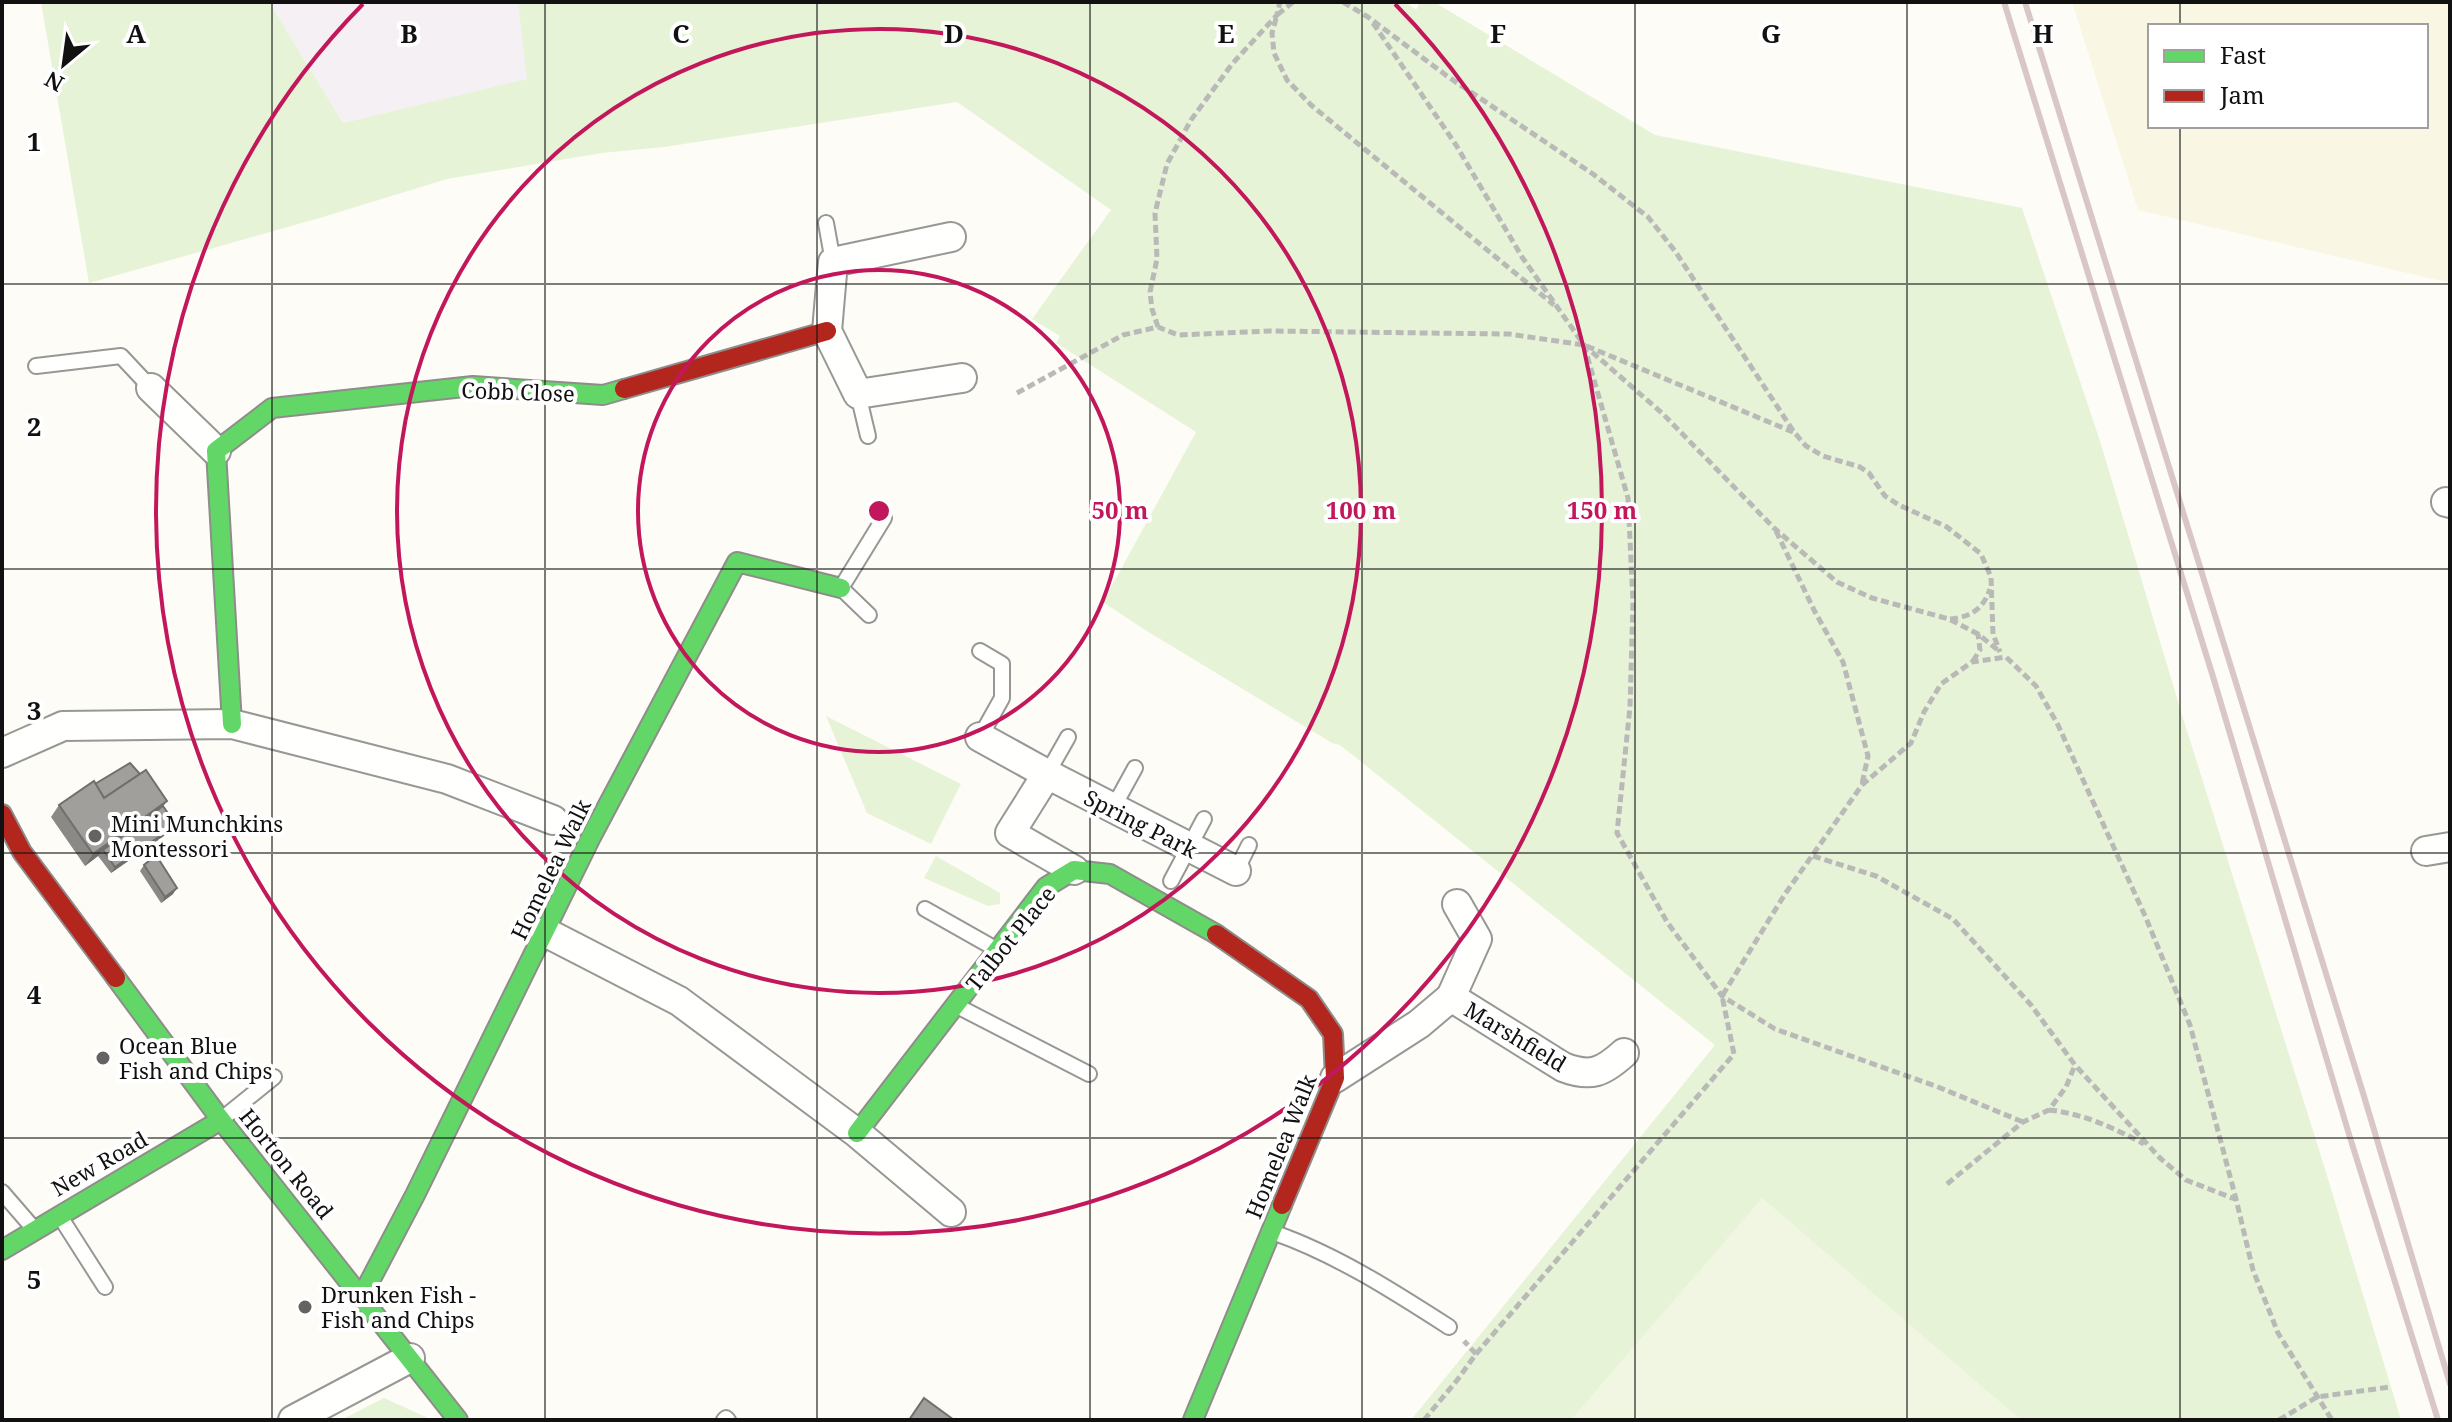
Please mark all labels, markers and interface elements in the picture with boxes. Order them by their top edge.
text: A [126,15,146,51]
text: B [400,15,418,51]
text: C [672,15,690,51]
text: D [944,15,964,51]
text: E [1218,15,1235,51]
text: F [1490,15,1506,51]
text: G [1761,15,1781,51]
text: H [2032,15,2054,51]
north arrow [24,24,104,104]
legend [2148,24,2428,128]
text: Fast [2220,38,2266,71]
text: N [39,65,69,100]
text: Jam [2219,78,2265,111]
text: 1 [27,123,41,159]
street label: Cobb Close [461,374,575,408]
text: 2 [27,408,41,444]
text: 50 m [1091,493,1149,526]
text: 100 m [1326,493,1397,526]
text: 150 m [1567,493,1638,526]
centre of rings [865,497,893,525]
text: 3 [27,692,41,728]
street label: Spring Park [1079,782,1203,864]
street label: Homelea Walk [503,794,597,944]
place label: Mini Munchkins Montessori [111,808,283,863]
marker: Mini Munchkins Montessori [86,827,104,845]
street label: Talbot Place [958,879,1062,997]
text: 4 [27,976,42,1012]
street label: Marshfield [1459,994,1573,1078]
place label: Ocean Blue Fish and Chips [119,1030,272,1085]
marker: Ocean Blue Fish and Chips [94,1049,112,1067]
street label: Homelea Walk [1237,1069,1323,1223]
street label: Horton Road [233,1102,341,1225]
street label: New Road [45,1123,153,1203]
text: 5 [27,1261,41,1297]
place label: Drunken Fish - Fish and Chips [321,1279,476,1334]
marker: Drunken Fish - Fish and Chips [296,1298,314,1316]

